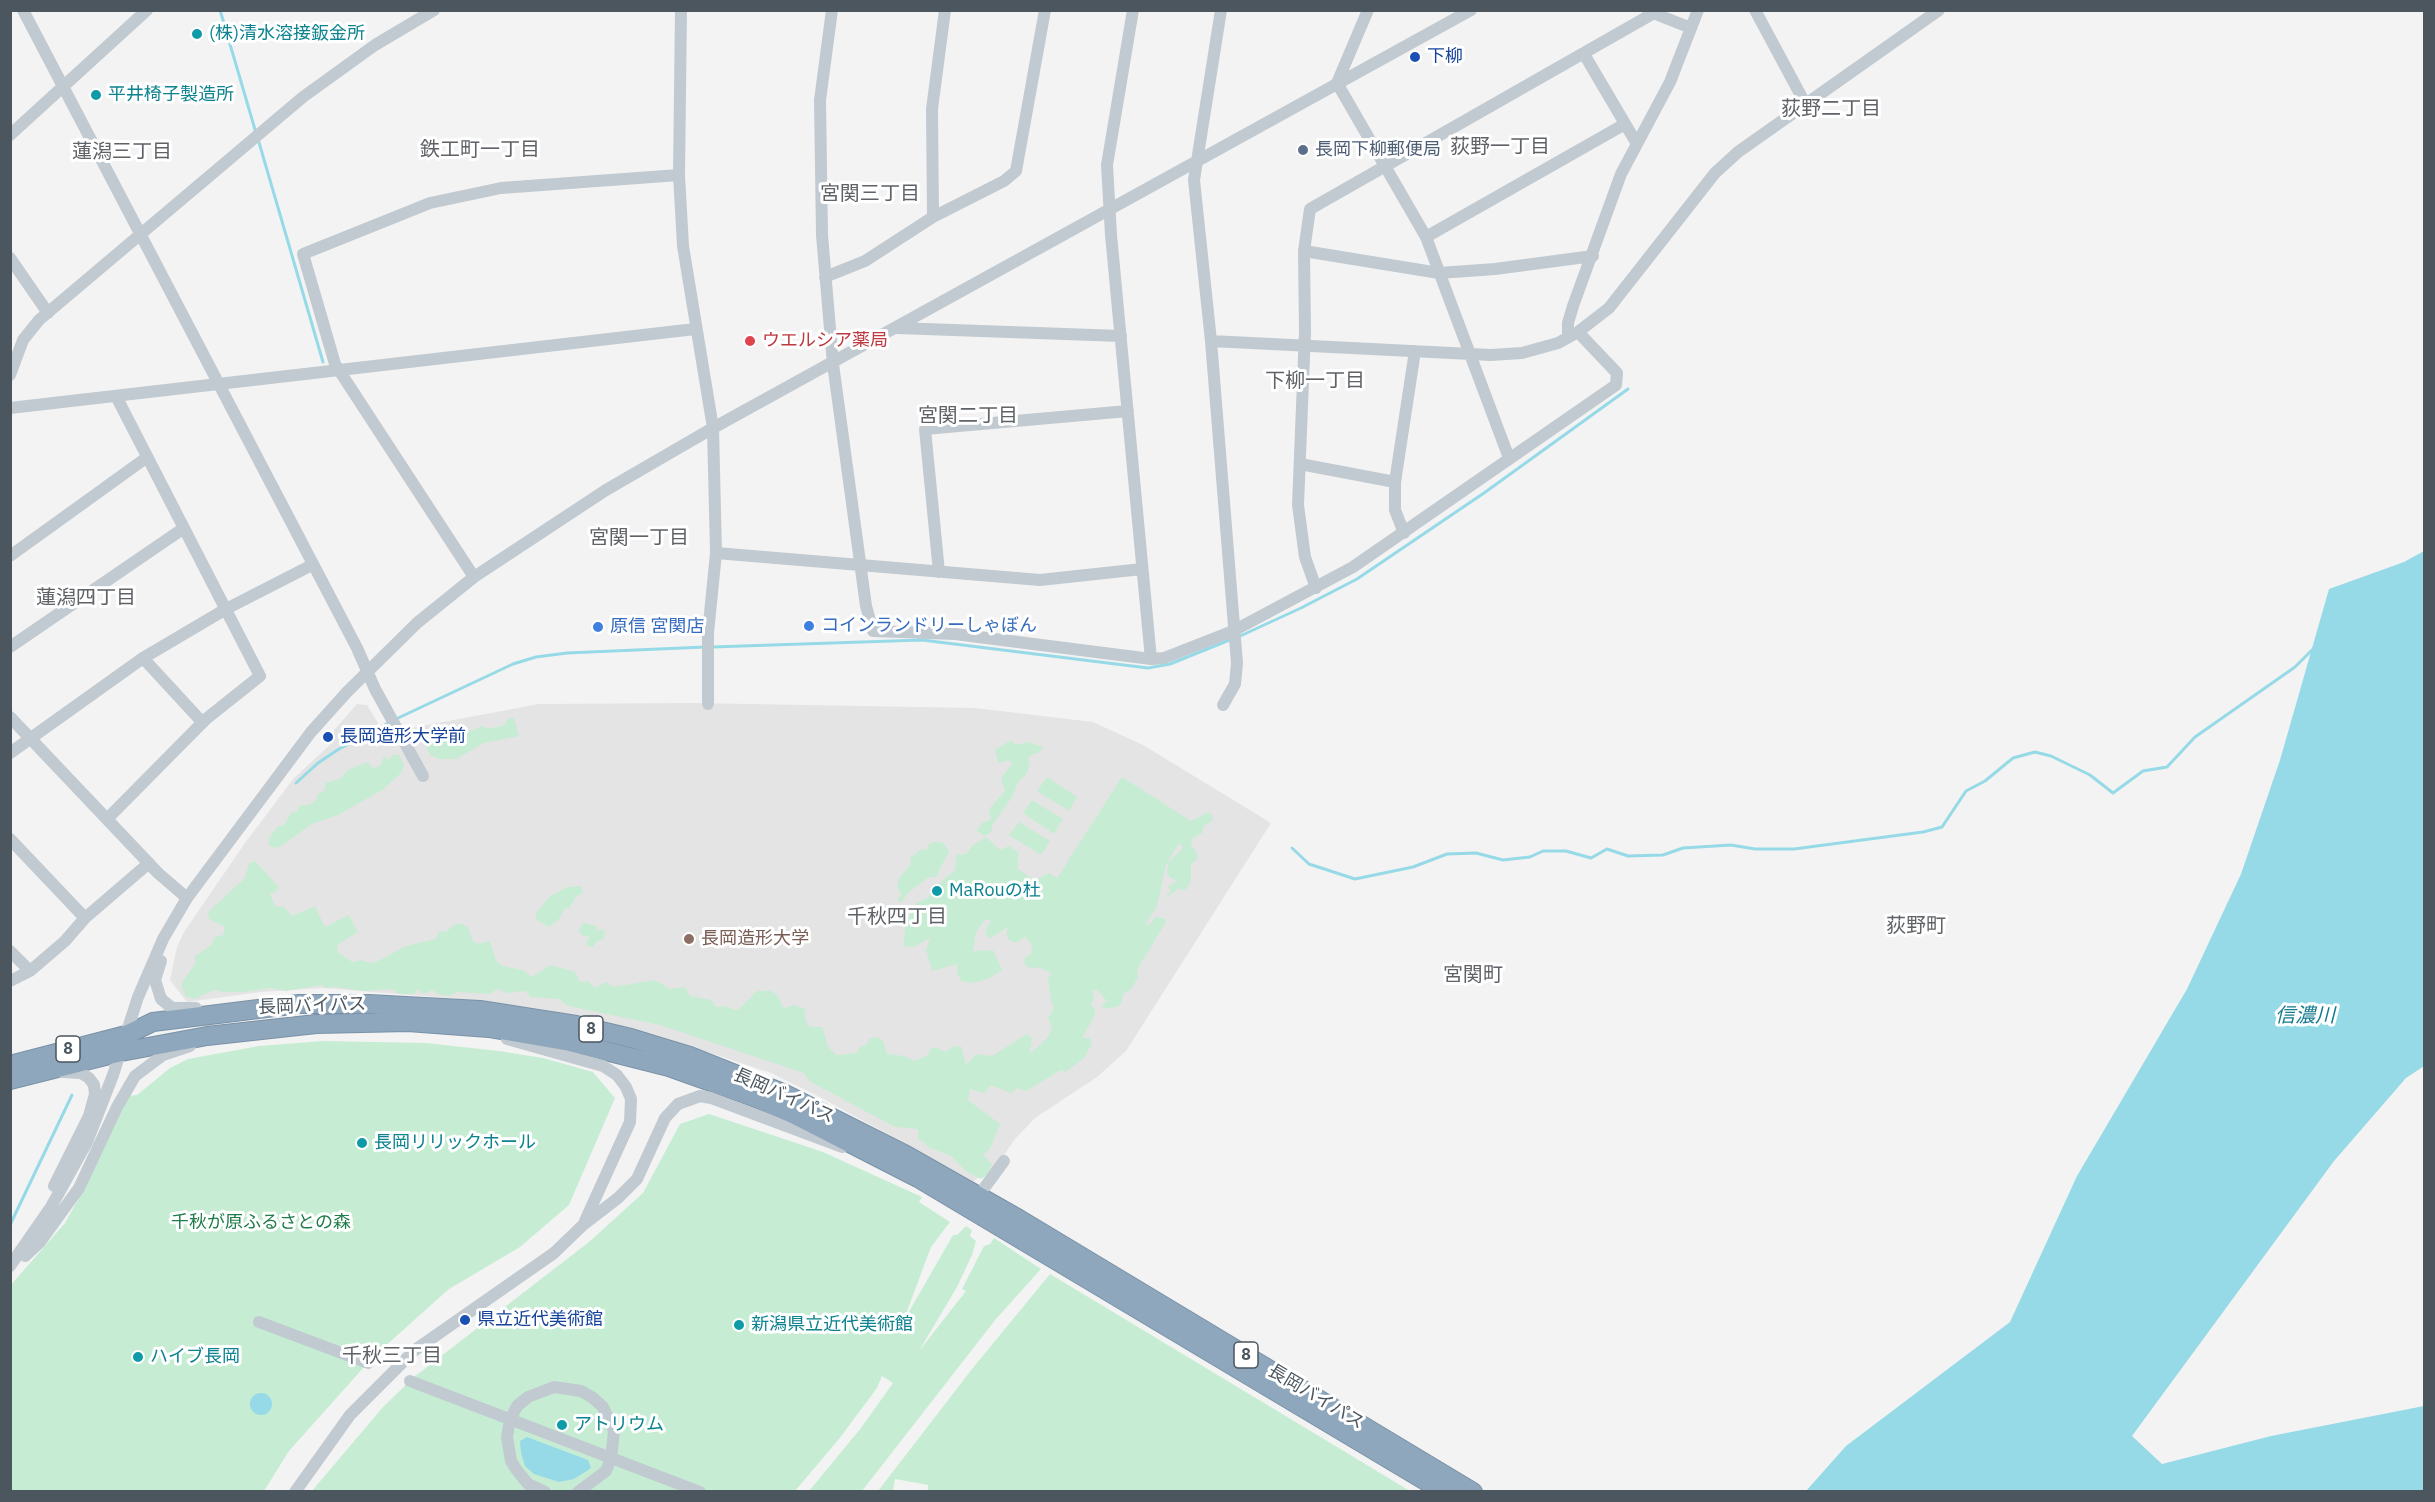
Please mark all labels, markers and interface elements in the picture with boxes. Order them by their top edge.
place label: (株)清水溶接鈑金所 [209,23,365,45]
marker: (株)清水溶接鈑金所 [190,27,204,41]
place label: 下柳 [1427,46,1463,68]
marker: 下柳 [1408,50,1422,64]
place label: 平井椅子製造所 [108,84,234,106]
marker: 平井椅子製造所 [89,88,103,102]
district label: 荻野二丁目 [1781,97,1881,121]
district label: 荻野一丁目 [1450,135,1550,159]
district label: 鉄工町一丁目 [420,138,540,162]
place label: 長岡下柳郵便局 [1315,139,1441,161]
district label: 蓮潟三丁目 [72,140,172,164]
marker: 長岡下柳郵便局 [1296,143,1310,157]
district label: 宮関三丁目 [820,182,920,206]
place label: ウエルシア薬局 [762,330,888,352]
marker: ウエルシア薬局 [743,334,757,348]
district label: 下柳一丁目 [1265,369,1365,393]
district label: 宮関二丁目 [918,404,1018,428]
district label: 宮関一丁目 [589,526,689,550]
district label: 蓮潟四丁目 [36,586,136,610]
place label: コインランドリーしゃぼん [821,615,1037,637]
place label: 原信 宮関店 [610,616,704,638]
marker: コインランドリーしゃぼん [802,619,816,633]
marker: 原信 宮関店 [591,620,605,634]
place label: 長岡造形大学前 [340,726,466,748]
marker: 長岡造形大学前 [321,730,335,744]
place label: MaRouの杜 [949,880,1041,902]
marker: MaRouの杜 [930,884,944,898]
district label: 千秋四丁目 [847,905,947,929]
district label: 荻野町 [1886,914,1946,938]
place label: 長岡造形大学 [701,928,809,950]
marker: 長岡造形大学 [682,932,696,946]
district label: 宮関町 [1443,963,1503,987]
street label: 長岡バイパス [258,993,366,1019]
water label: 信濃川 [2275,1004,2335,1028]
road number: 8 [579,1016,603,1042]
road number: 8 [56,1036,80,1062]
street label: 長岡バイパス [730,1064,838,1128]
place label: 長岡リリックホール [374,1132,536,1154]
marker: 長岡リリックホール [355,1136,369,1150]
park label: 千秋が原ふるさとの森 [171,1212,351,1234]
place label: 県立近代美術館 [477,1309,603,1331]
marker: 県立近代美術館 [458,1313,472,1327]
place label: 新潟県立近代美術館 [751,1314,913,1336]
marker: 新潟県立近代美術館 [732,1318,746,1332]
road number: 8 [1234,1342,1258,1368]
district label: 千秋三丁目 [342,1344,442,1368]
place label: ハイブ長岡 [150,1346,240,1368]
marker: ハイブ長岡 [131,1350,145,1364]
street label: 長岡バイパス [1264,1360,1368,1434]
place label: アトリウム [574,1414,664,1436]
marker: アトリウム [555,1418,569,1432]

